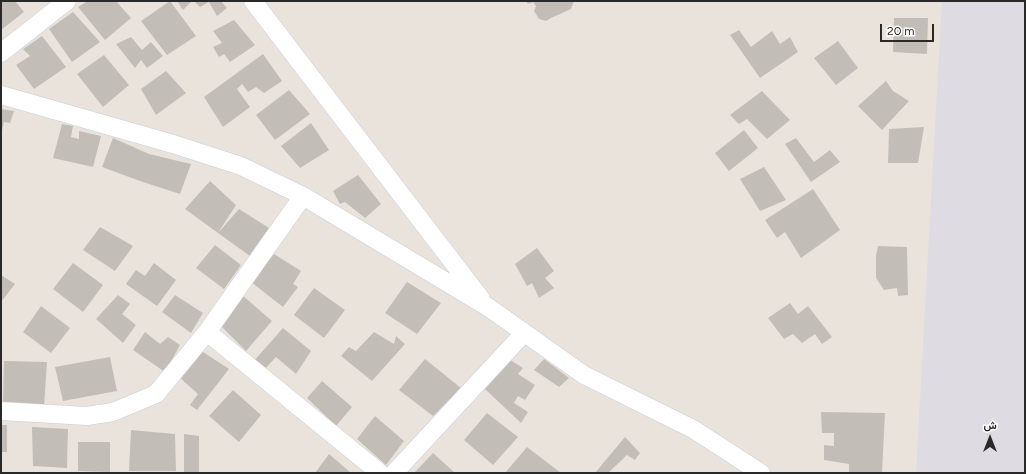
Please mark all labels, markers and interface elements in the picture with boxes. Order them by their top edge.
scale bar [882,16,936,42]
text: 20 m [887,24,915,38]
north arrow [970,418,1010,458]
text: ش [983,419,997,432]

